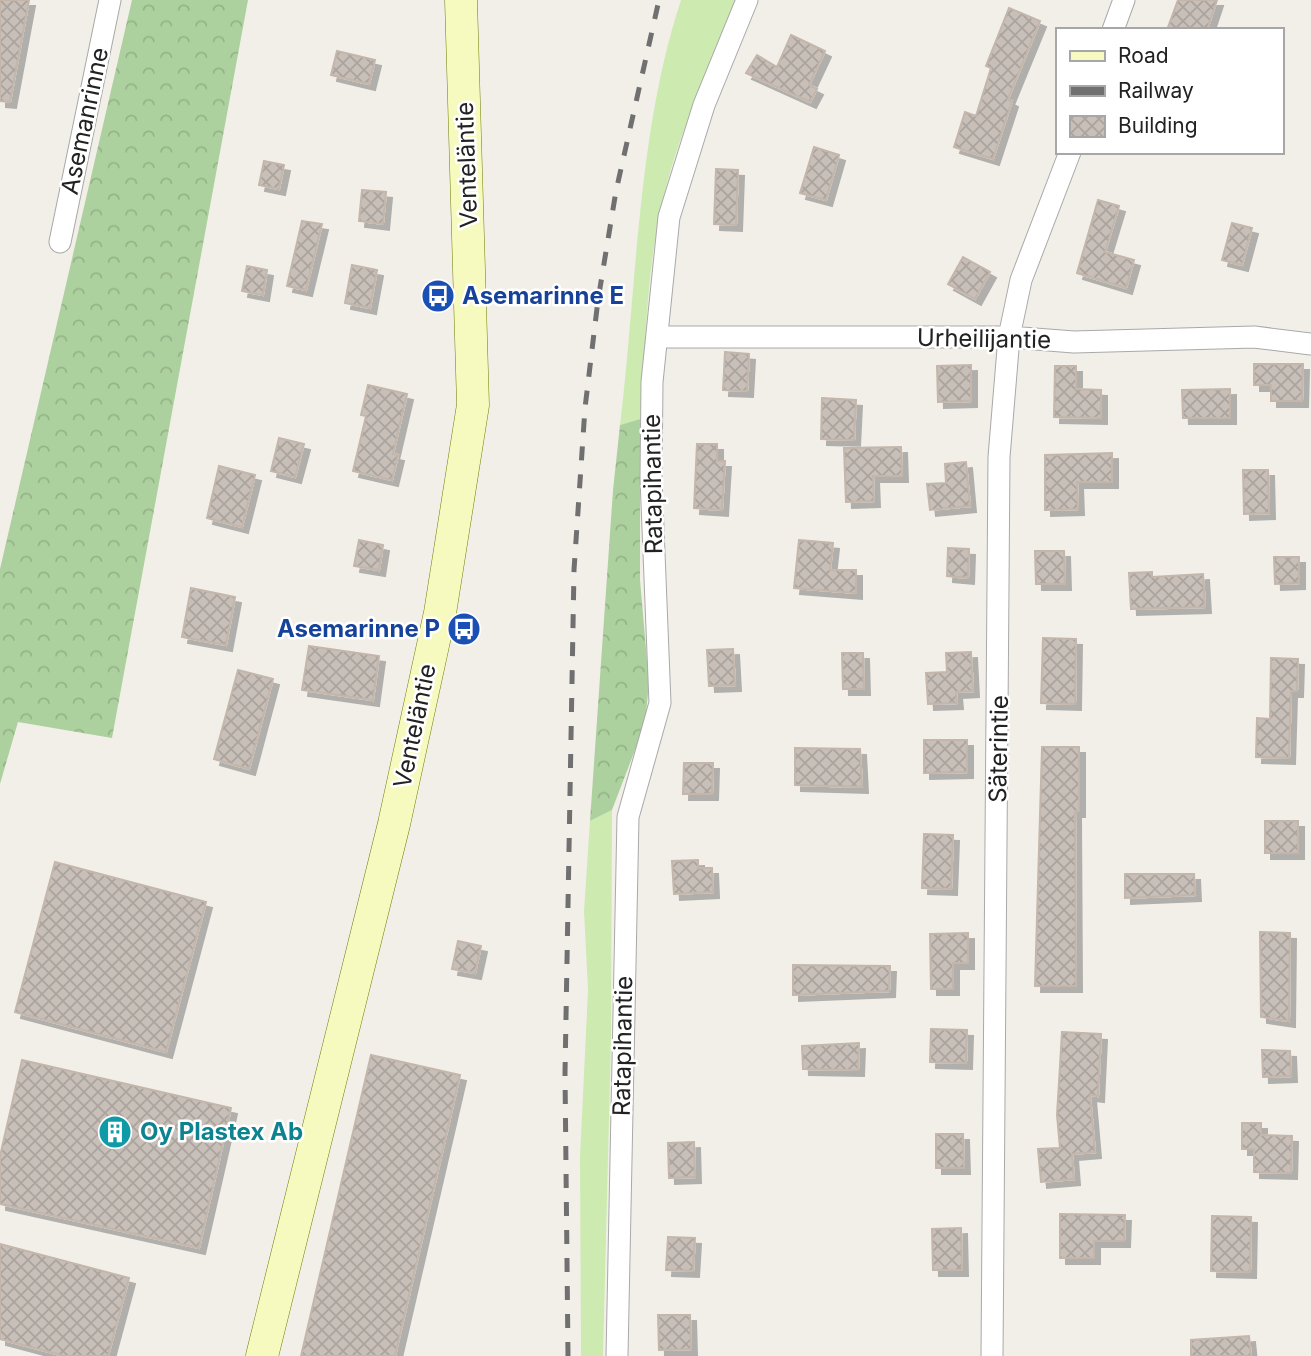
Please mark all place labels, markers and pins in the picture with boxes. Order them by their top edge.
bus stop icon: Asemarinne E [419,277,457,315]
place label: Asemarinne E [462,281,624,310]
bus stop icon: Asemarinne P [445,610,483,648]
place label: Asemarinne P [277,614,440,643]
building icon: Oy Plastex Ab [96,1113,134,1151]
place label: Oy Plastex Ab [140,1117,303,1146]

